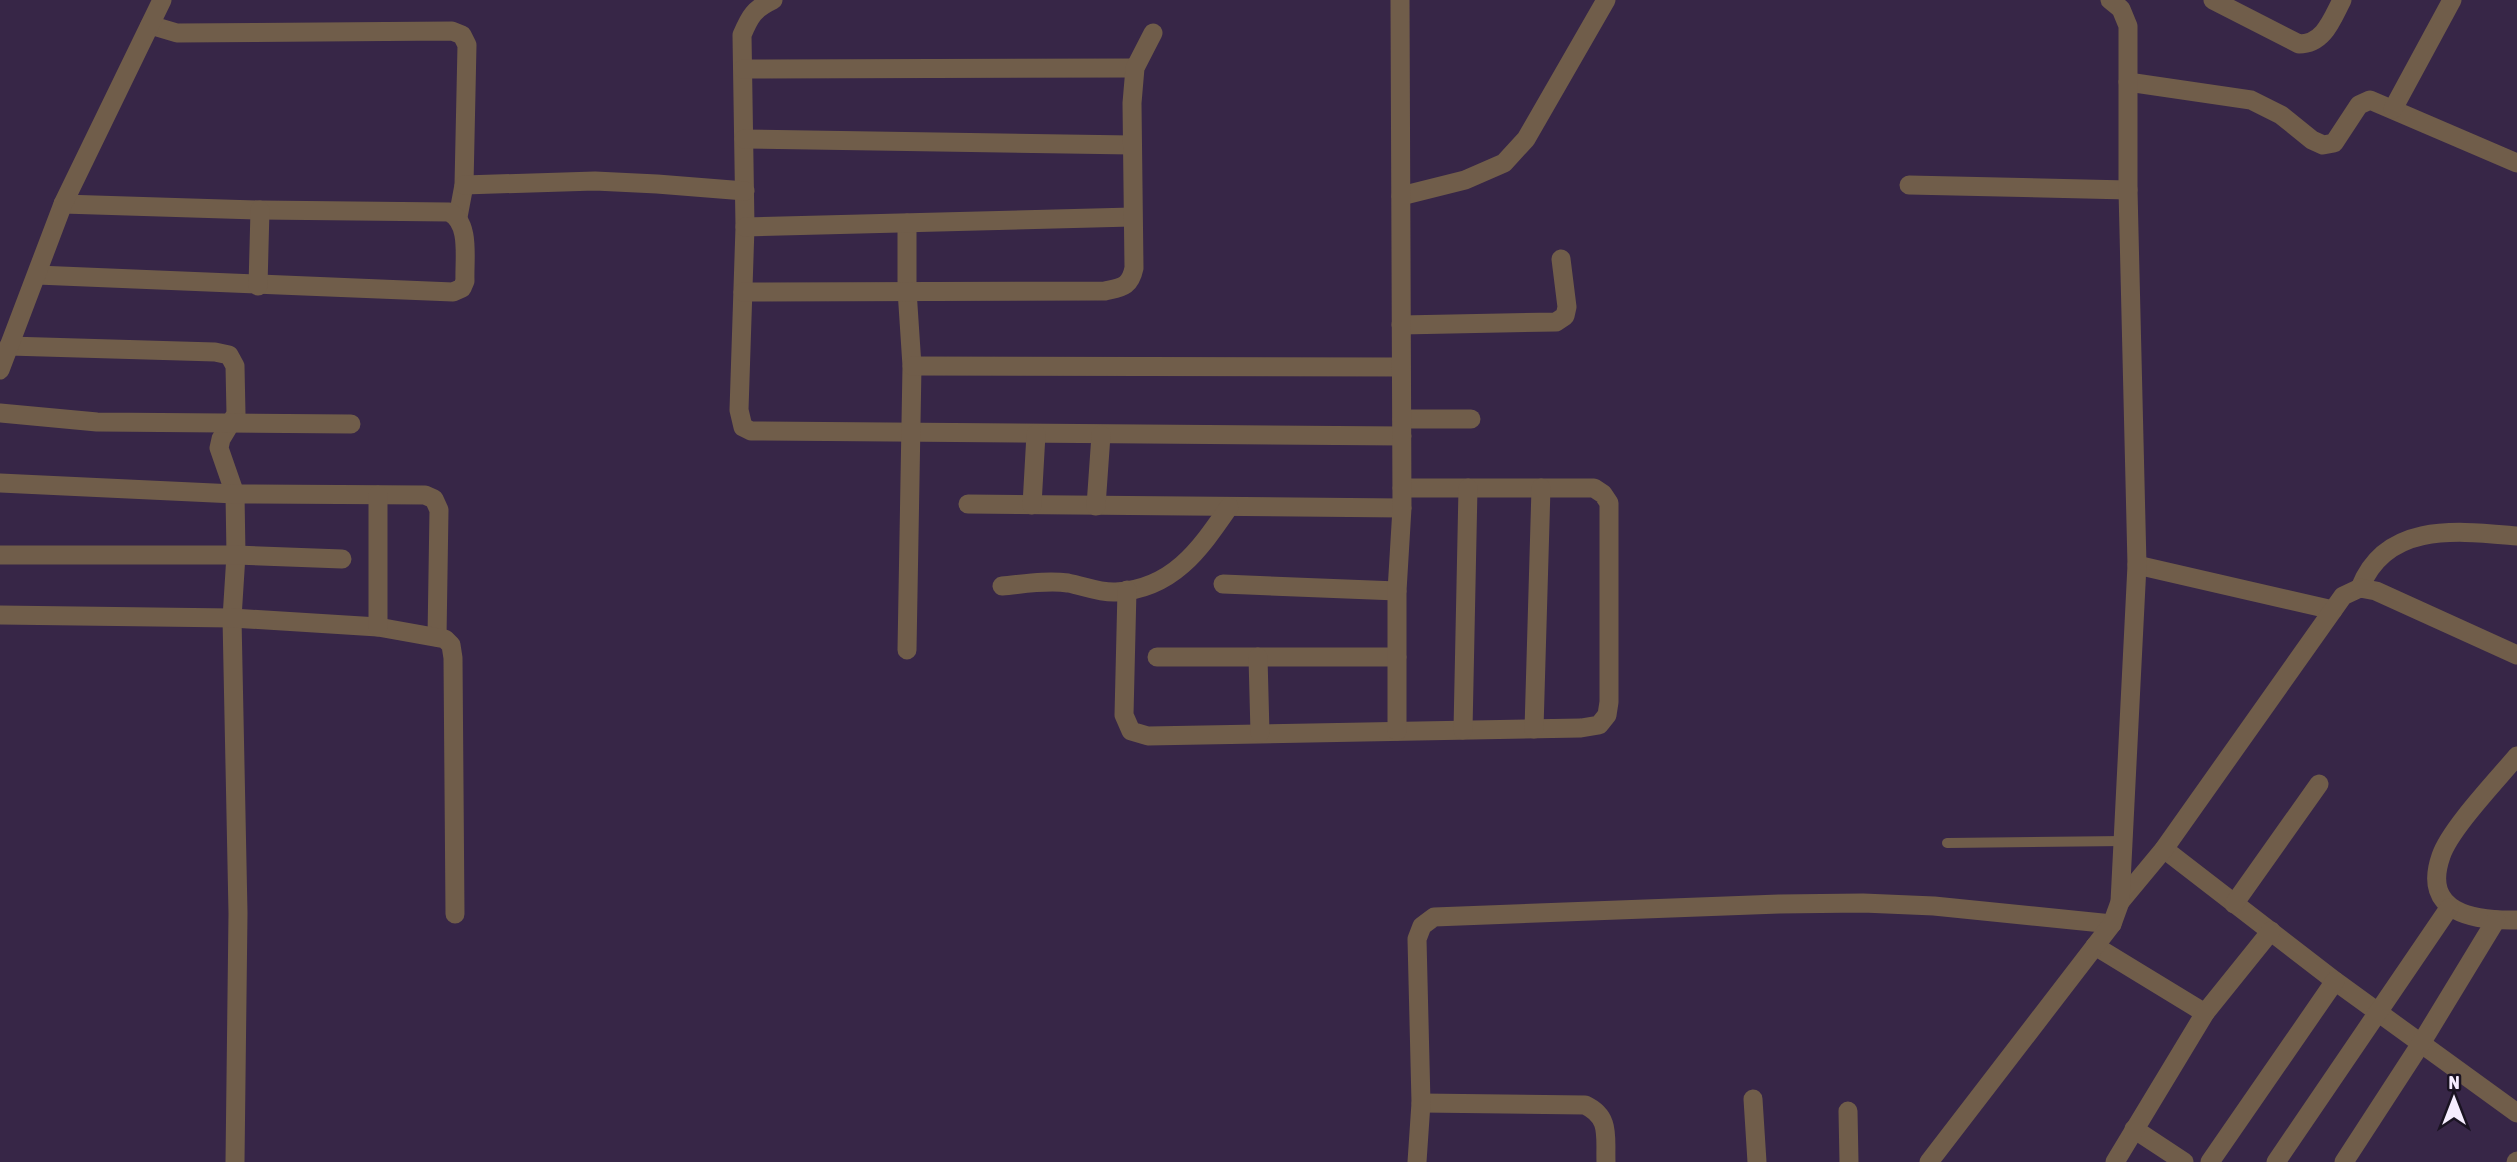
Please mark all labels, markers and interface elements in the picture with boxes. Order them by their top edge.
north arrow [2419,1064,2489,1134]
text: N [2448,1071,2460,1093]

